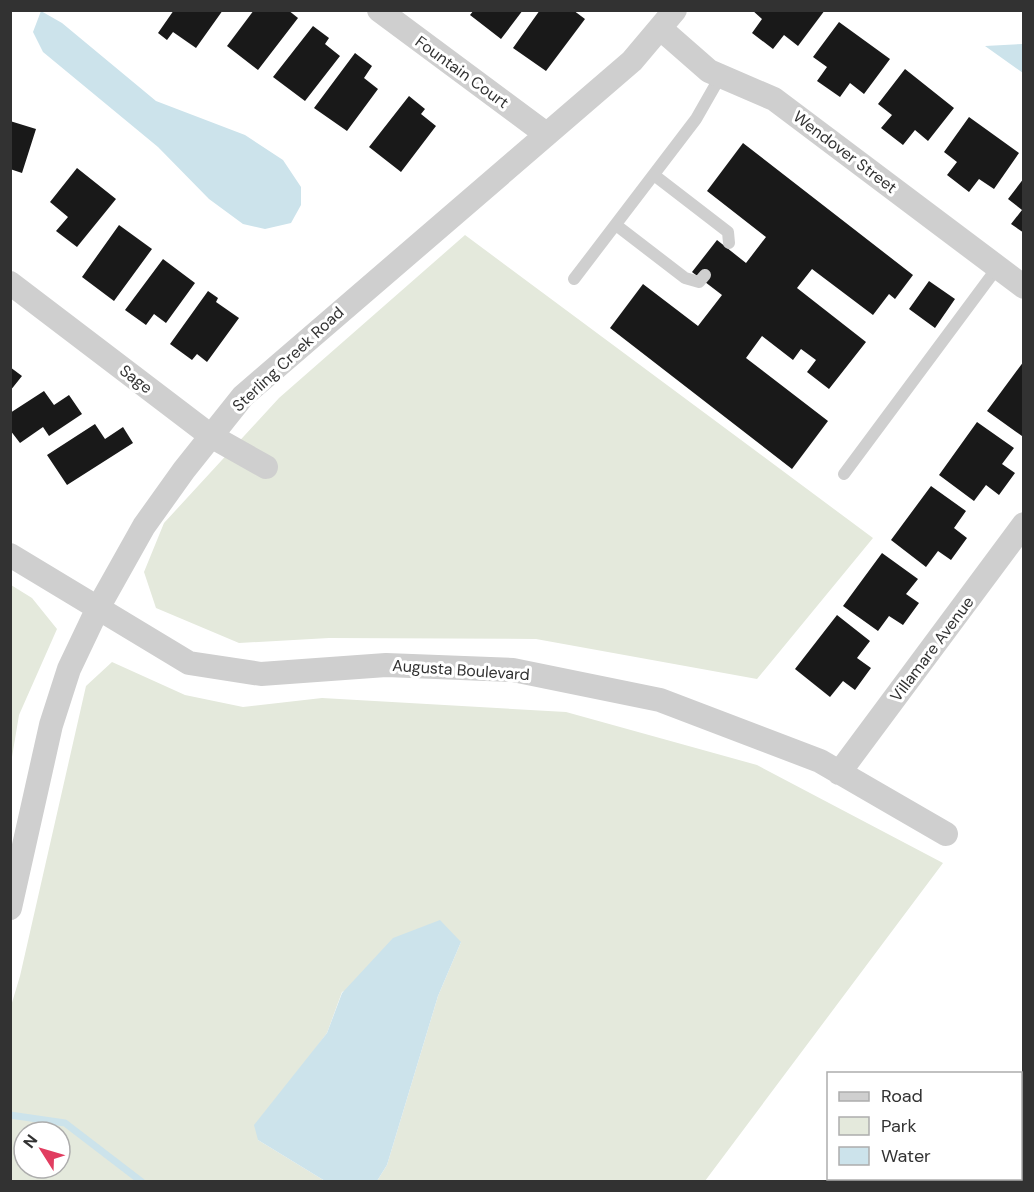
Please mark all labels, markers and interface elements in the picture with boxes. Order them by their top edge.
street label: Fountain Court [411,31,513,113]
street label: Wendover Street [789,106,901,198]
street label: Sterling Creek Road [228,302,348,416]
street label: Sage [115,360,157,398]
street label: Villamare Avenue [885,592,979,706]
street label: Augusta Boulevard [392,655,530,685]
legend [827,1072,1022,1180]
text: Road [881,1084,923,1108]
text: Park [881,1114,917,1138]
north arrow [12,1120,72,1180]
text: N [19,1130,42,1152]
text: Water [881,1144,931,1168]

